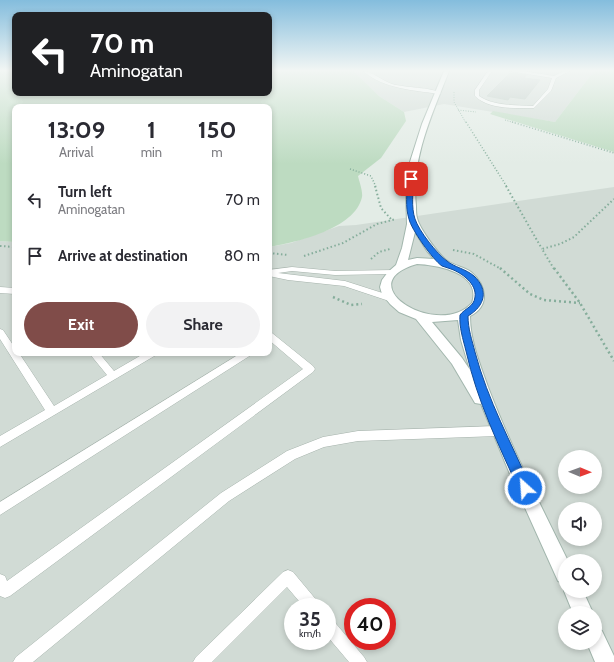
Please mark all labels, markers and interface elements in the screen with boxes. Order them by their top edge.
text: 70 m [90,26,154,60]
icon: left [24,28,76,80]
text: Aminogatan [90,60,183,82]
text: 13:09 [48,115,105,144]
text: 1 [147,115,156,144]
text: 150 [198,115,236,144]
text: Arrival [59,144,94,160]
text: min [141,144,162,160]
text: m [211,144,223,160]
pin [394,162,428,196]
icon: arrive [400,168,422,190]
text: Turn left [58,183,112,201]
icon: left [24,189,46,211]
text: 70 m [226,191,260,209]
text: Aminogatan [58,201,125,217]
icon: arrive [24,245,46,267]
text: Arrive at destination [58,247,188,265]
text: 80 m [224,247,260,265]
button: Exit [24,302,138,348]
button: Share [146,302,260,348]
north arrow [558,450,602,494]
map controls [558,450,602,650]
position arrow [504,467,546,509]
button: sound [558,502,602,546]
button: search [558,554,602,598]
speed limit sign: 40 [344,598,396,650]
button: layers [558,606,602,650]
text: 35 [299,607,321,631]
text: km/h [299,627,321,640]

